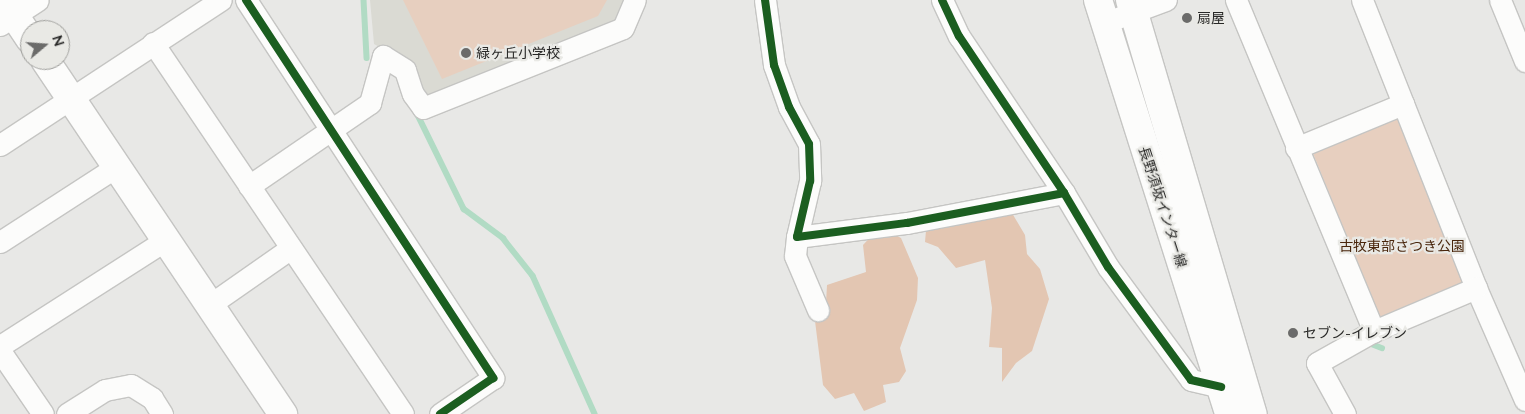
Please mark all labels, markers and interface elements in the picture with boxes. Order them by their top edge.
place label: 扇屋 [1197,10,1225,26]
marker: 扇屋 [1181,12,1193,24]
north arrow [20,20,70,70]
text: N [48,33,69,48]
place label: 緑ヶ丘小学校 [476,45,560,61]
marker: 緑ヶ丘小学校 [460,47,472,59]
street label: 長野須坂インター線 [1136,144,1190,270]
park label: 古牧東部さつき公園 [1339,238,1465,254]
place label: セブン-イレブン [1303,325,1407,341]
marker: セブン-イレブン [1287,327,1299,339]

